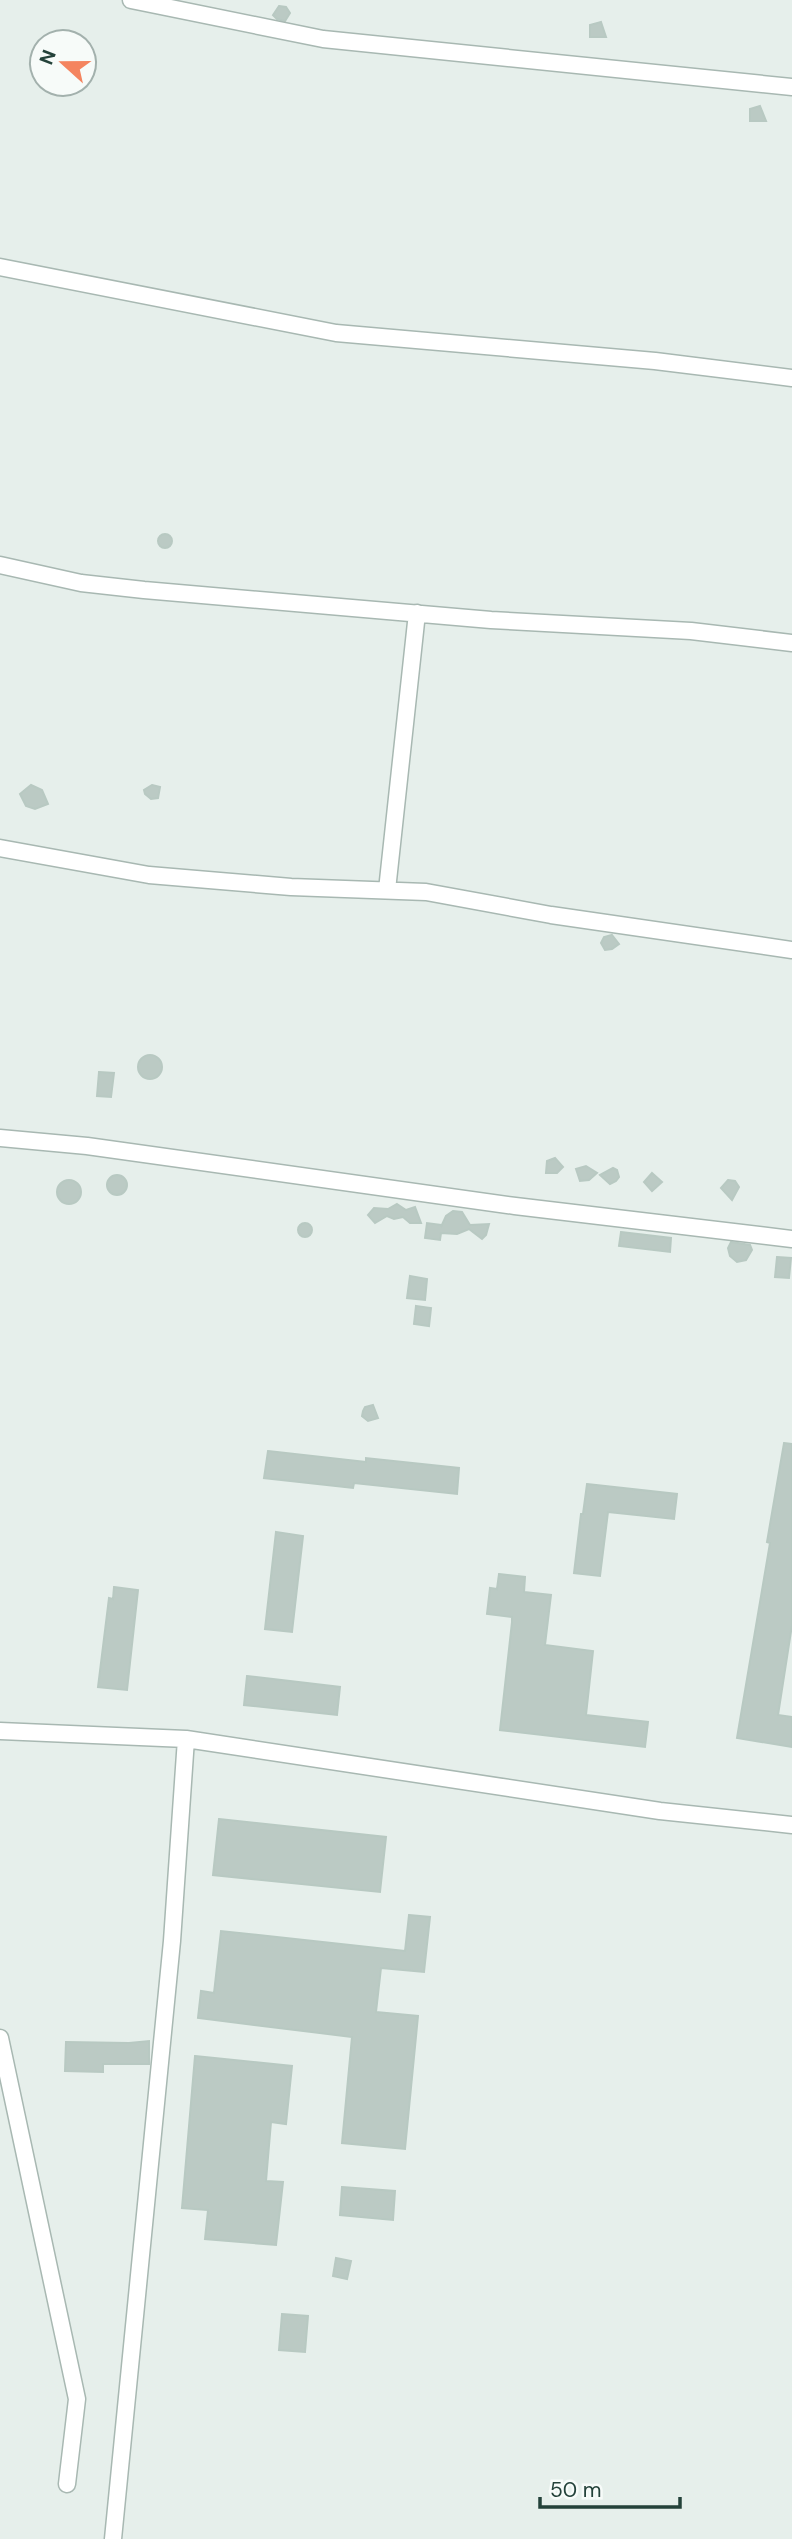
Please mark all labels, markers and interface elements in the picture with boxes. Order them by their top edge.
north arrow [28,28,98,98]
text: N [33,46,62,68]
scale bar [540,2466,680,2510]
text: 50 m [550,2476,601,2504]

